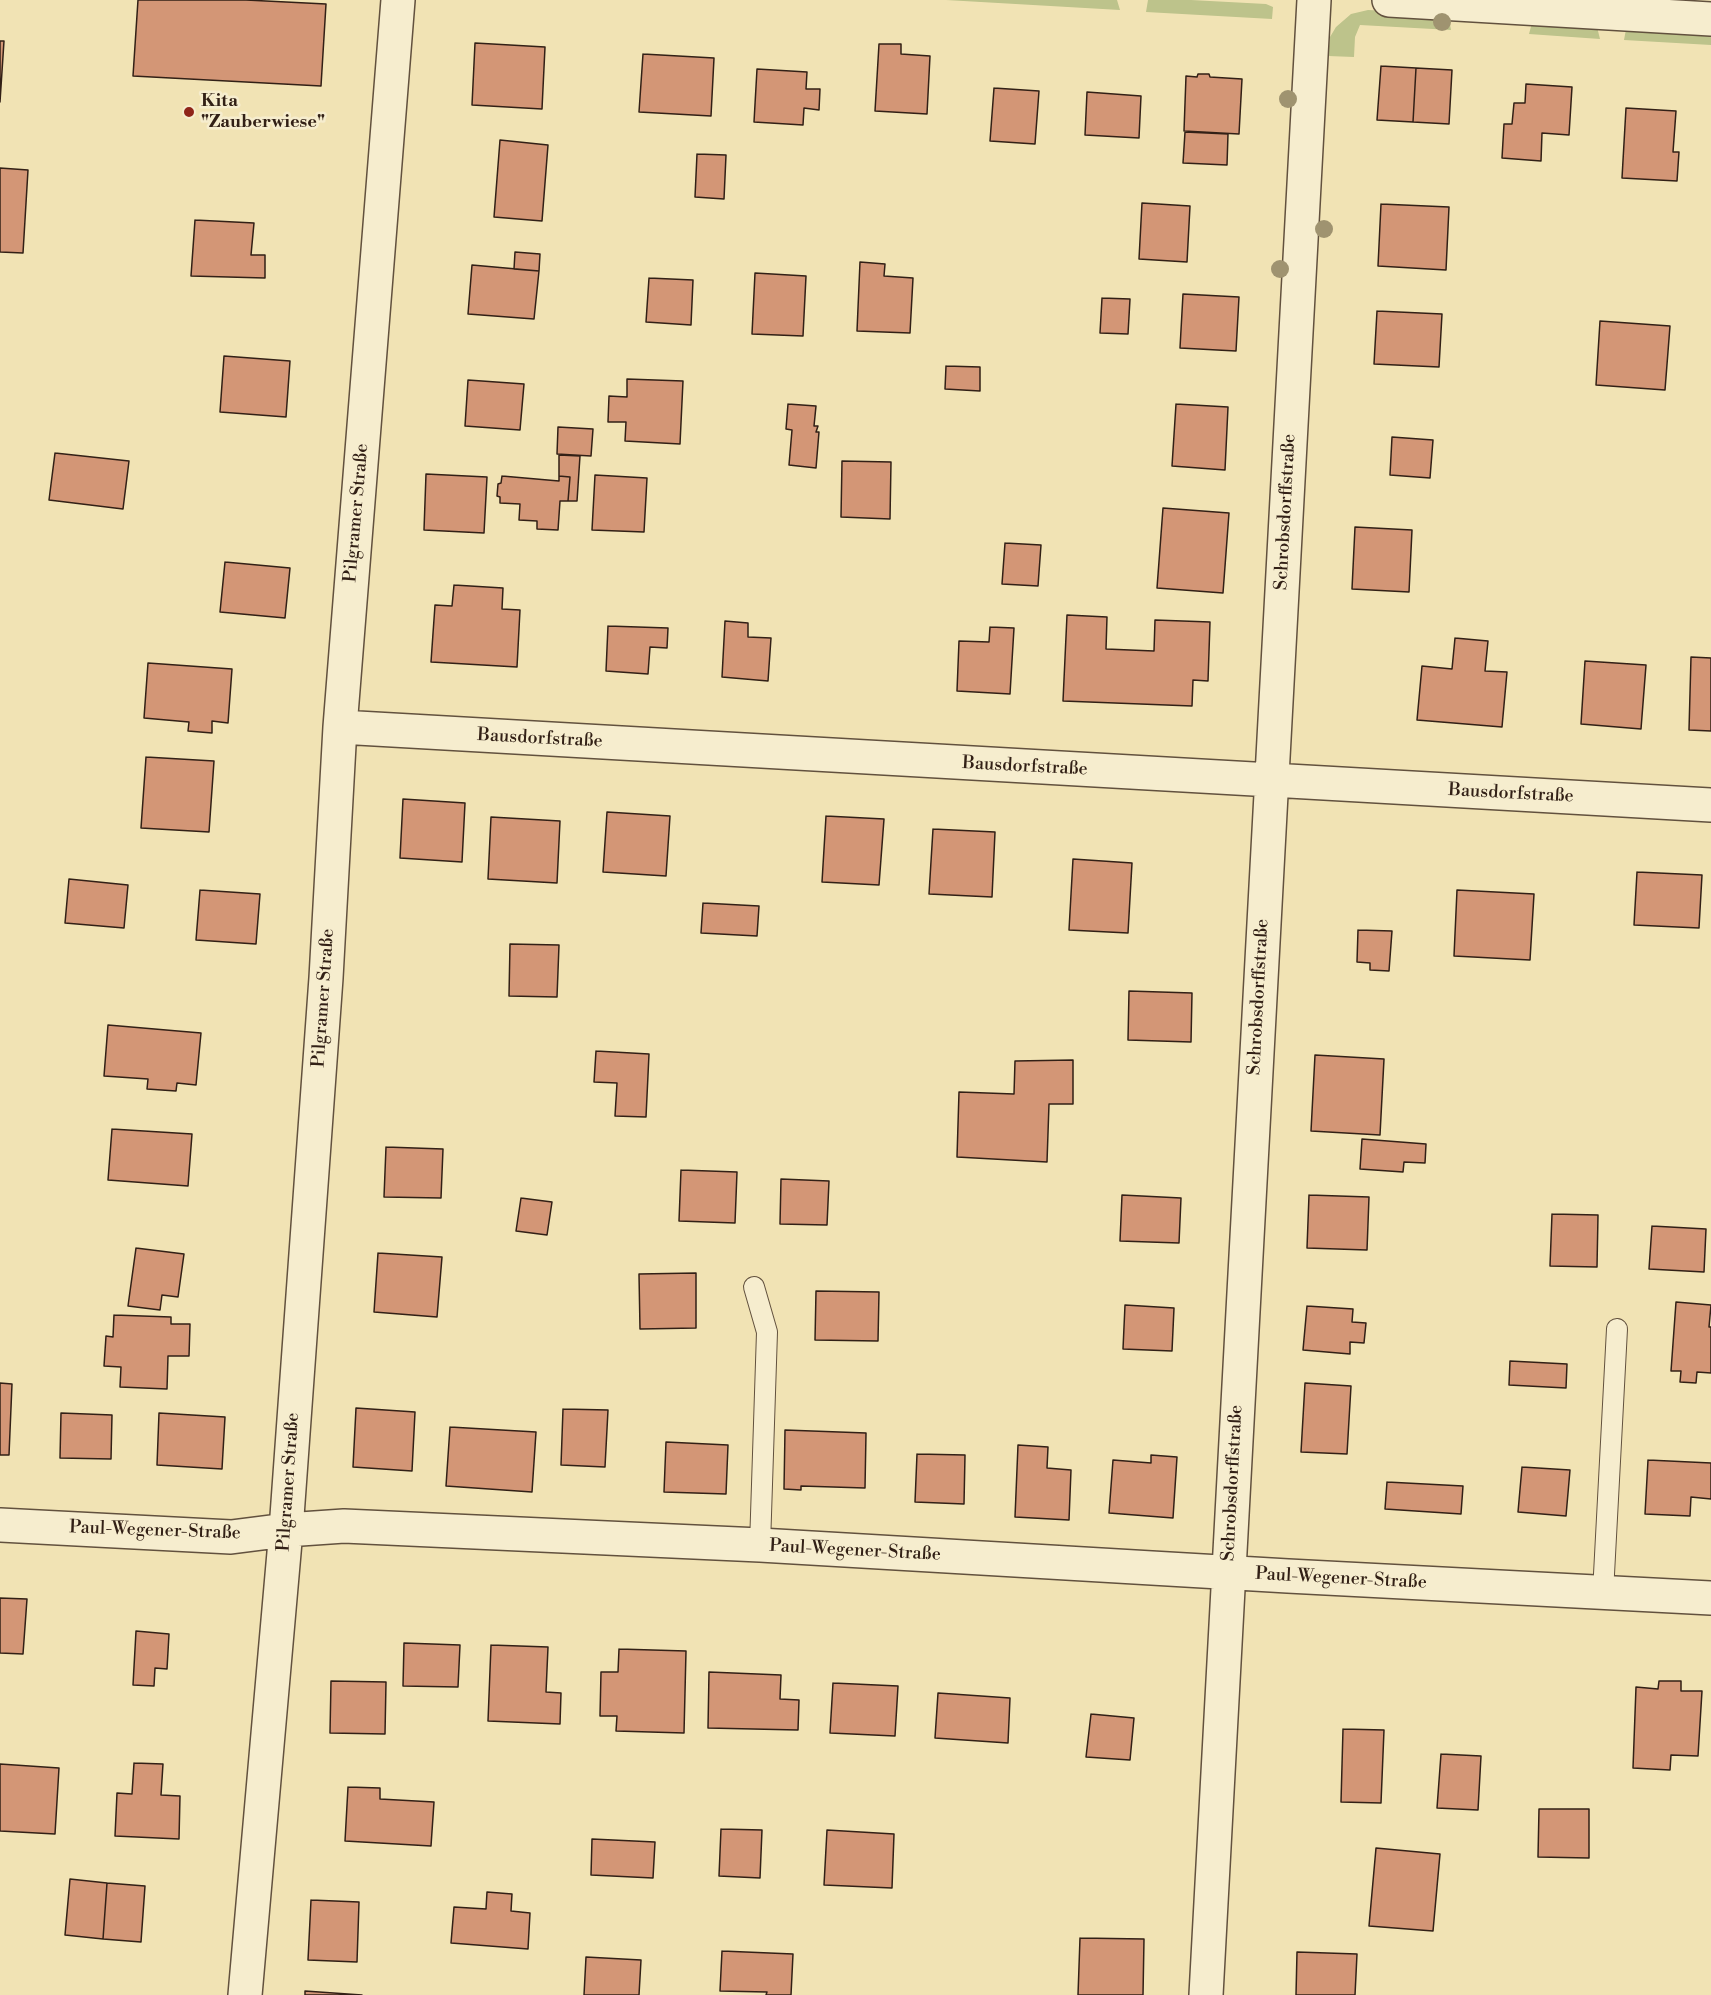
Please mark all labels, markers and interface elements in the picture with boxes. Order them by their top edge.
place label: Kita "Zauberwiese" [201,91,325,134]
marker: Kita "Zauberwiese" [182,105,196,119]
street label: Schrobsdorffstraße [1271,433,1301,591]
street label: Pilgramer Straße [340,443,374,583]
street label: Bausdorfstraße [477,725,603,753]
street label: Bausdorfstraße [962,753,1088,781]
street label: Bausdorfstraße [1448,780,1574,808]
street label: Schrobsdorffstraße [1244,918,1274,1076]
street label: Pilgramer Straße [308,928,340,1068]
street label: Schrobsdorffstraße [1218,1404,1248,1562]
street label: Pilgramer Straße [273,1412,305,1552]
street label: Paul-Wegener-Straße [69,1517,241,1545]
street label: Paul-Wegener-Straße [769,1536,941,1566]
street label: Paul-Wegener-Straße [1255,1564,1427,1594]

